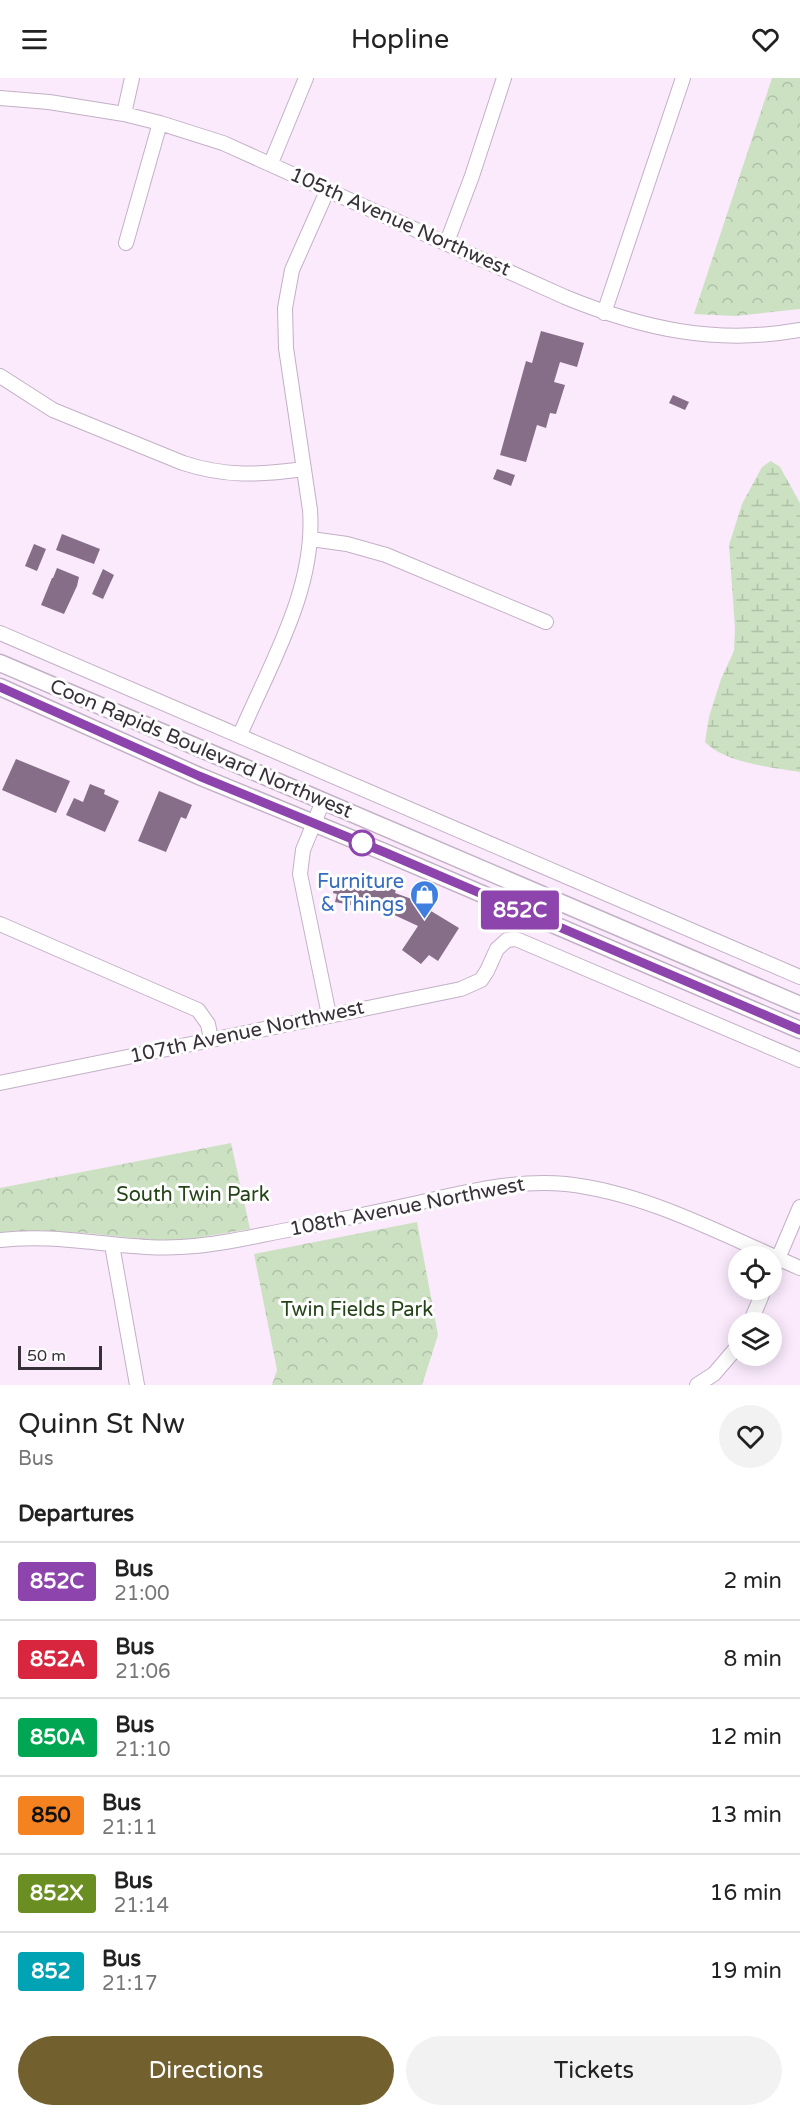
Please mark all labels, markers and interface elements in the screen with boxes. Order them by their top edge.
icon: menu [18,23,51,56]
text: Hopline [351,23,449,56]
icon: heart [749,23,782,56]
street label: 105th Avenue Northwest [286,162,514,282]
street label: Coon Rapids Boulevard Northwest [46,674,356,824]
unlabelled marker [349,830,375,856]
place label: Furniture & Things [317,870,404,917]
shop icon: Furniture & Things [409,878,441,920]
line badge: 852C [478,890,562,930]
text: 852C [493,898,547,923]
street label: 107th Avenue Northwest [128,995,367,1069]
street label: 108th Avenue Northwest [287,1172,527,1242]
park label: South Twin Park [116,1183,270,1207]
map controls [728,1246,782,1366]
button: locate [728,1246,782,1300]
park label: Twin Fields Park [281,1298,433,1322]
button: layers [728,1312,782,1366]
scale bar [18,1343,102,1370]
text: 50 m [27,1346,66,1366]
button: heart [719,1405,782,1468]
text: Quinn St Nw [18,1407,185,1441]
text: Bus [18,1447,54,1471]
text: Departures [18,1501,134,1527]
text: Bus [114,1556,153,1582]
text: 2 min [723,1568,782,1594]
text: 852C [30,1569,84,1594]
text: 21:00 [114,1582,170,1606]
text: Bus [115,1634,154,1660]
text: 8 min [723,1646,782,1672]
text: 852A [30,1647,85,1672]
text: 21:06 [115,1660,171,1684]
text: Bus [115,1712,154,1738]
text: 12 min [710,1724,782,1750]
text: 850A [30,1725,85,1750]
text: 21:10 [115,1738,171,1762]
text: Bus [102,1790,141,1816]
text: 13 min [710,1802,782,1828]
text: 850 [31,1803,71,1828]
text: 21:11 [102,1816,157,1840]
text: Bus [114,1868,153,1894]
text: 16 min [710,1880,782,1906]
text: 852X [30,1881,84,1906]
text: 21:14 [114,1894,169,1918]
text: Bus [102,1946,141,1972]
text: 19 min [710,1958,782,1984]
text: 852 [31,1959,71,1984]
text: 21:17 [102,1972,157,1996]
button: Directions [18,2036,394,2105]
button: Tickets [406,2036,782,2105]

